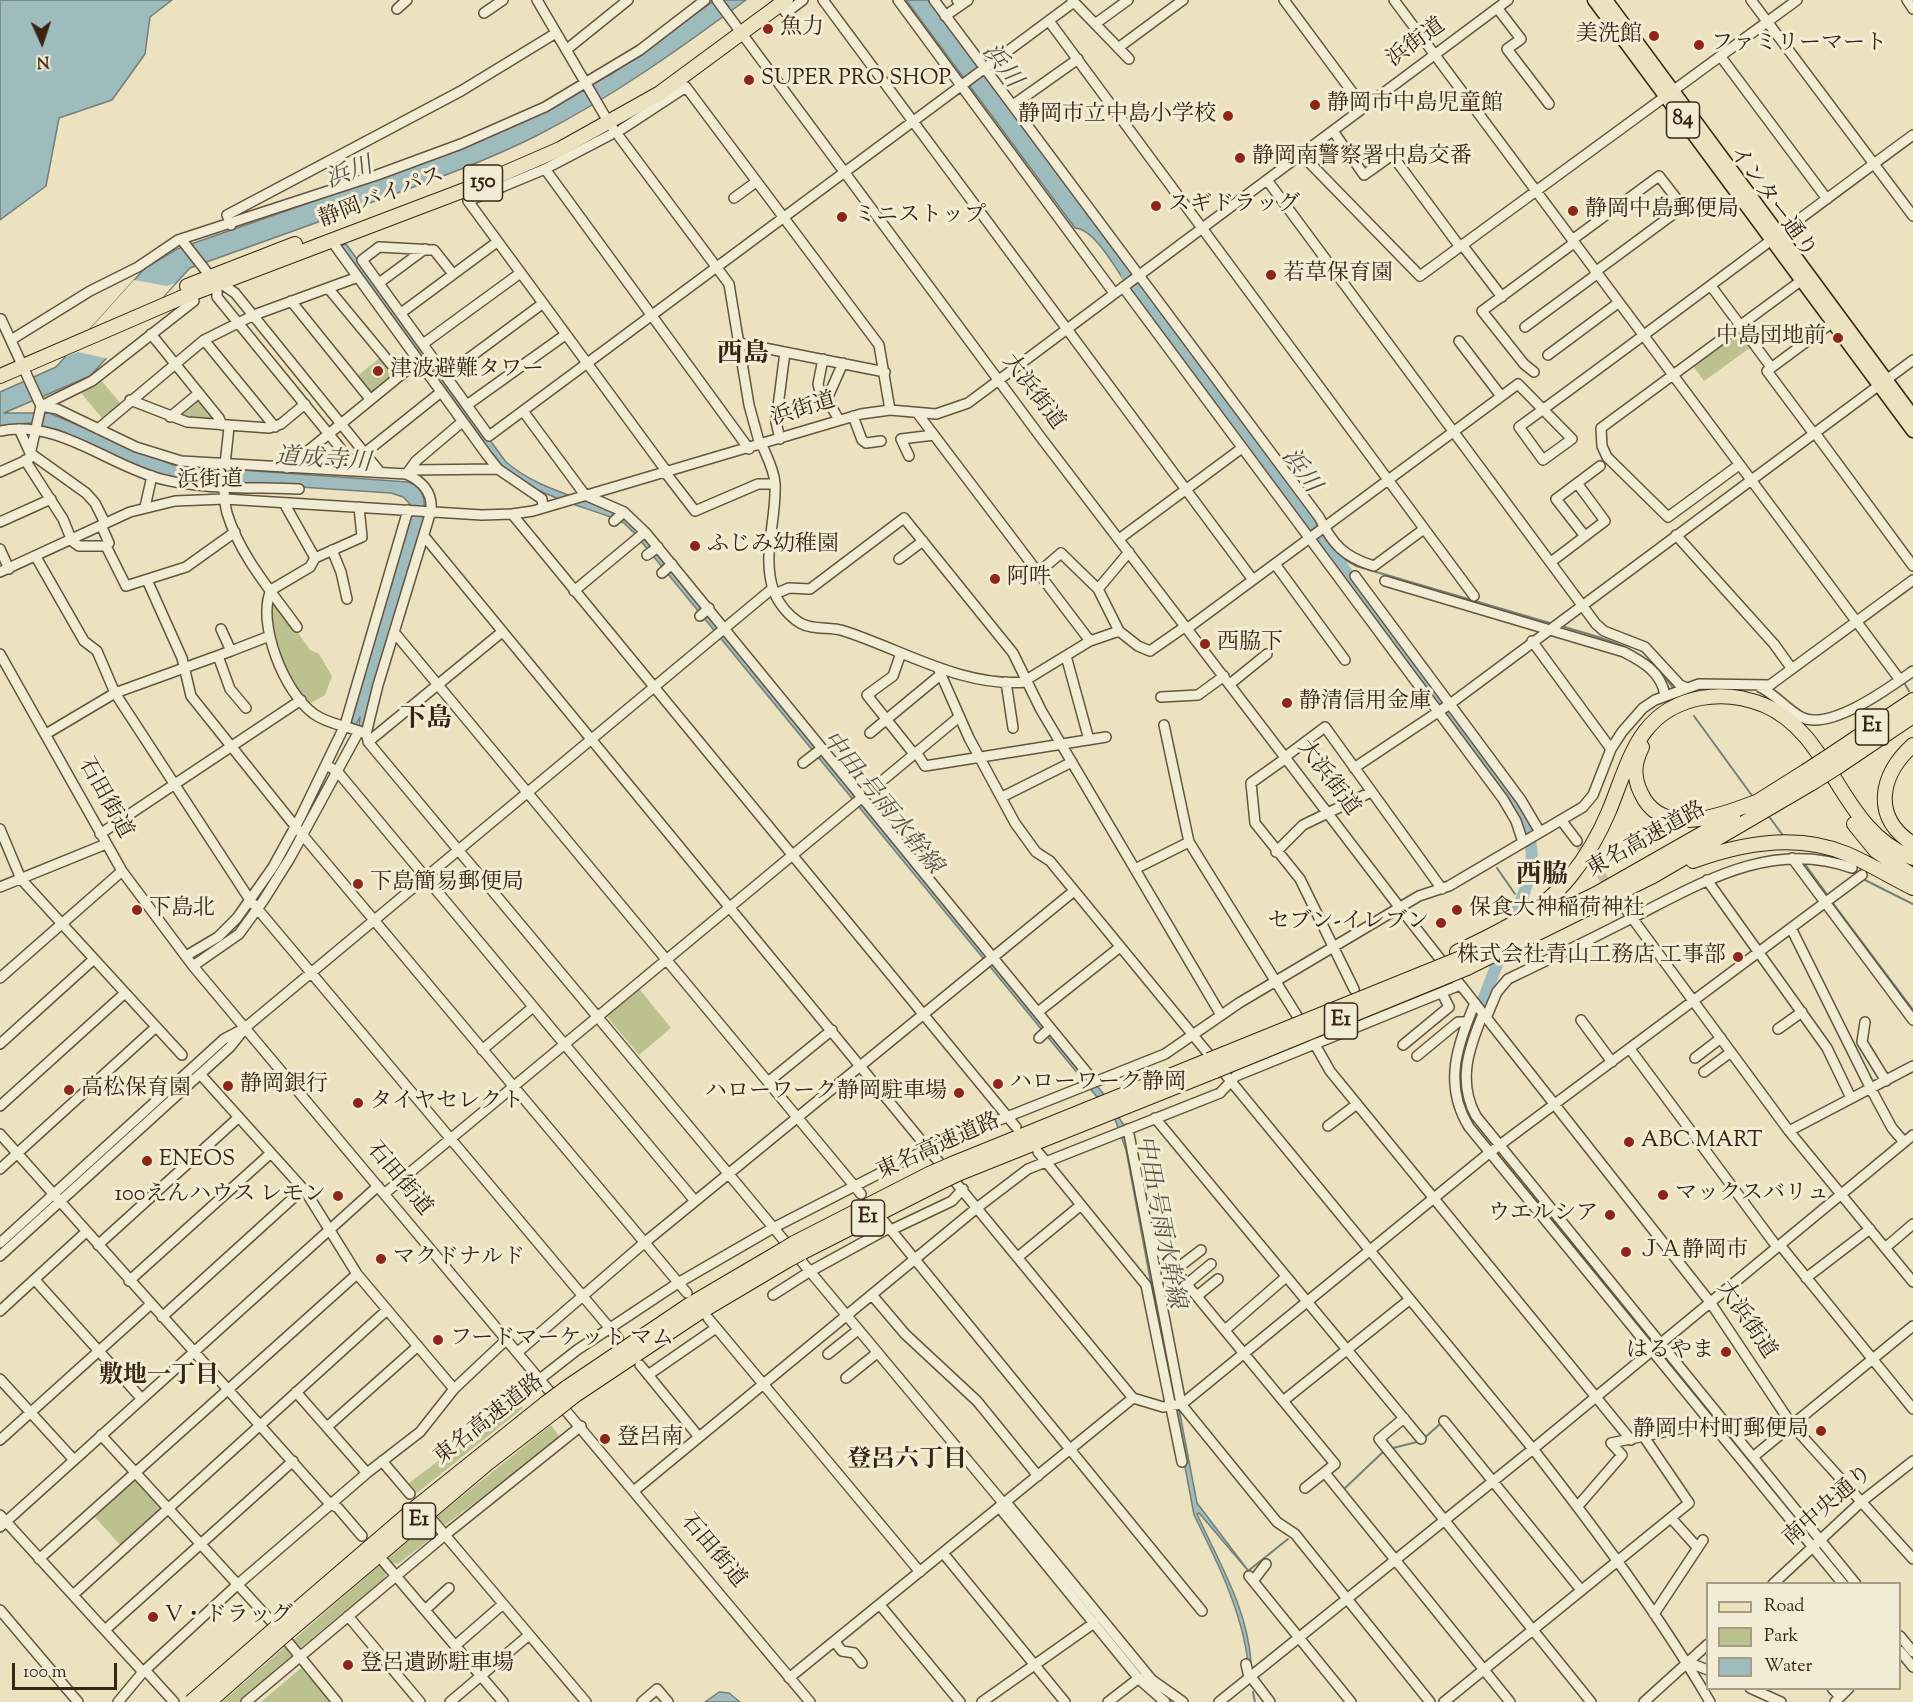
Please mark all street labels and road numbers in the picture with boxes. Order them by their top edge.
street label: 浜街道 [1383,14,1451,74]
road number: 84 [1666,102,1700,138]
street label: インター通り [1722,142,1820,264]
street label: 静岡バイパス [316,163,448,235]
road number: 150 [464,165,502,201]
street label: 大浜街道 [995,350,1069,436]
street label: 浜街道 [769,389,839,433]
street label: 浜街道 [177,468,243,496]
road number: E1 [1856,709,1888,745]
street label: 大浜街道 [1290,736,1364,822]
street label: 石田街道 [71,754,137,844]
street label: 東名高速道路 [1583,797,1711,885]
road number: E1 [1324,1003,1358,1039]
street label: 東名高速道路 [873,1109,1005,1187]
street label: 石田街道 [360,1138,436,1222]
road number: E1 [852,1200,884,1236]
street label: 大浜街道 [1709,1277,1781,1365]
street label: 東名高速道路 [430,1370,550,1472]
street label: 南中央通り [1779,1461,1879,1553]
road number: E1 [402,1503,436,1539]
street label: 石田街道 [674,1510,750,1594]

